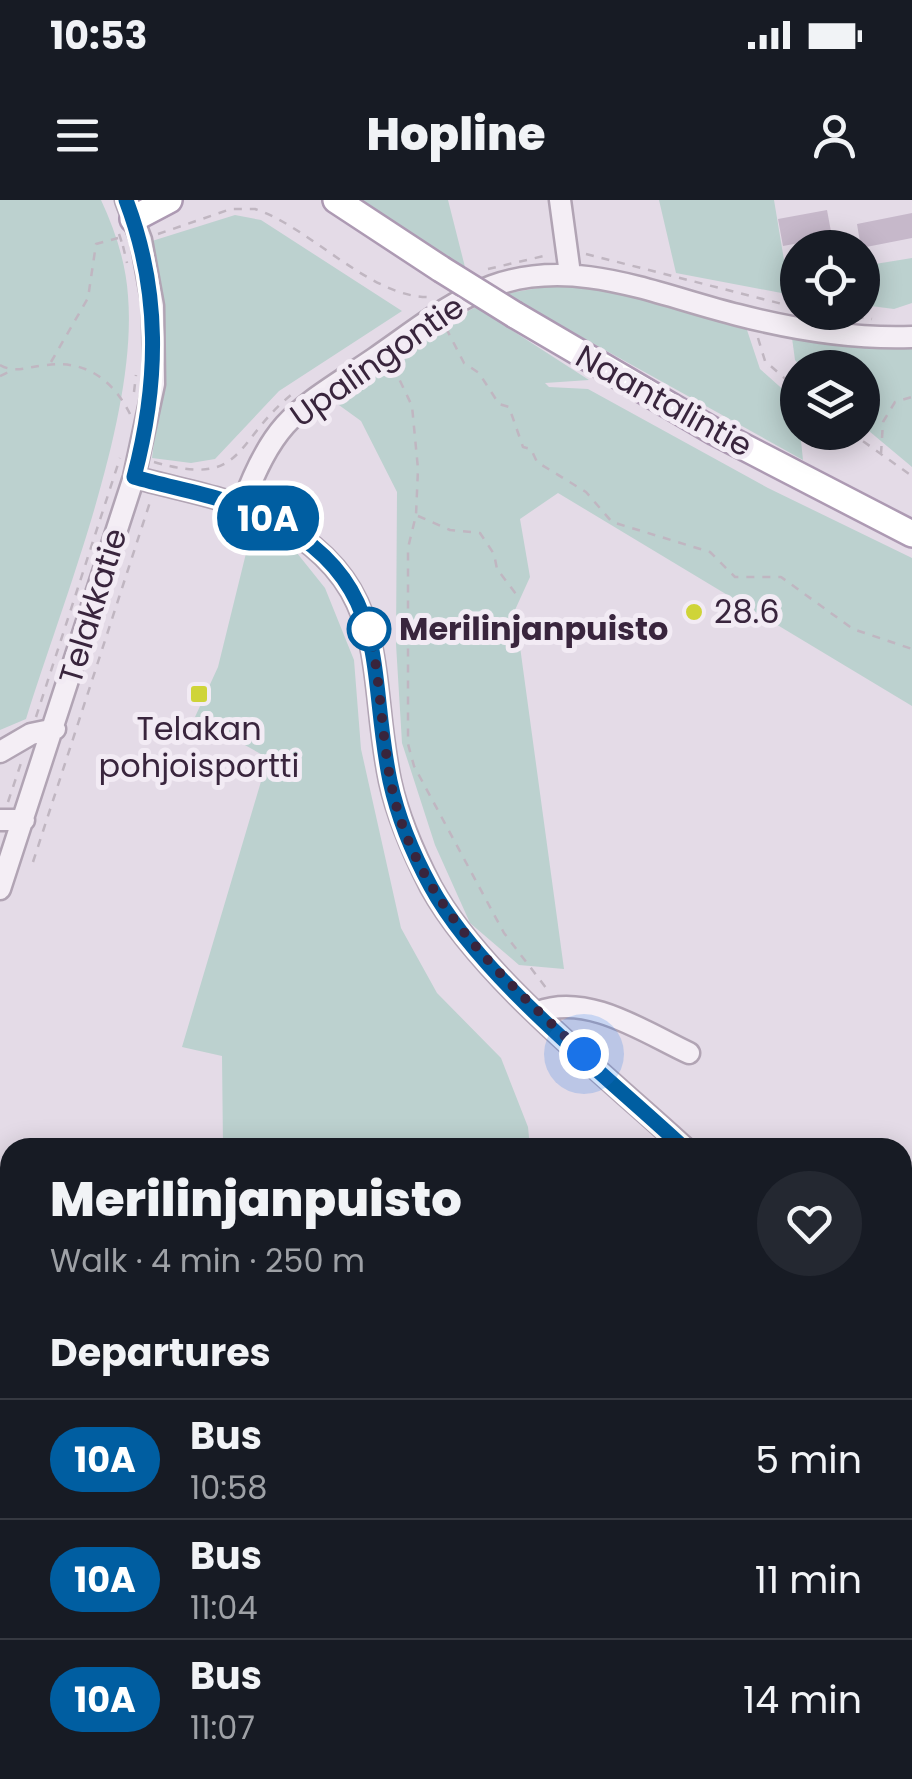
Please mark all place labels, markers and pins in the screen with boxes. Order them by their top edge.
place label: 28.6 [714,589,780,634]
marker: 28.6 [683,601,705,623]
place label: Merilinjanpuisto [399,606,668,651]
marker: Merilinjanpuisto [348,608,390,650]
marker: Telakan pohjoisportti [188,683,210,705]
place label: Telakan pohjoisportti [99,706,299,788]

